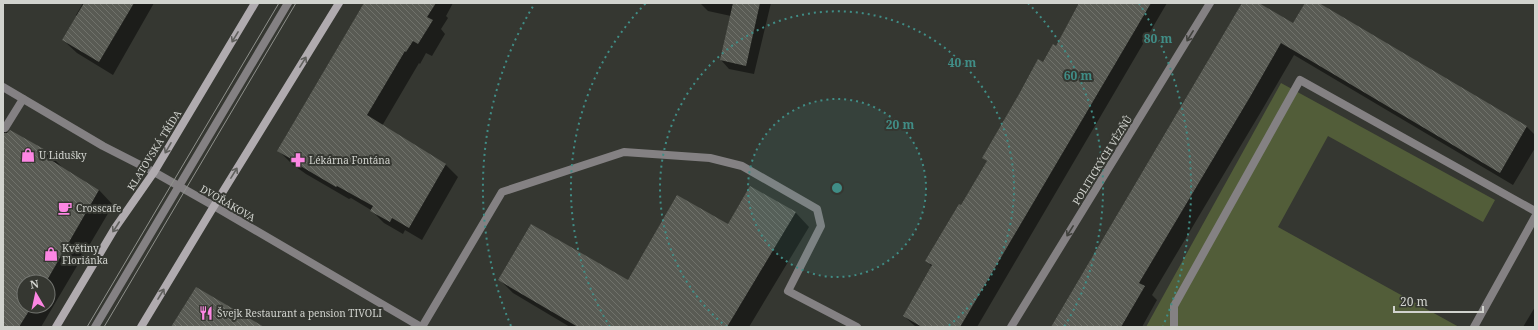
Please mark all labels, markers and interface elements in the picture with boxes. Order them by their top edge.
one-way arrow [230,30,238,42]
text: 80 m [1144,30,1172,47]
one-way arrow [1185,30,1193,42]
text: 40 m [948,54,976,71]
one-way arrow [299,56,307,68]
text: 60 m [1064,67,1092,84]
street label: KLATOVSKÁ TŘÍDA [124,106,185,193]
street label: POLITICKÝCH VĚZŇŮ [1069,112,1136,207]
text: 20 m [886,116,914,133]
one-way arrow [164,142,172,154]
shop icon: U Lidušky [20,147,36,163]
place label: U Lidušky [39,148,87,162]
pharmacy icon: Lékárna Fontána [290,152,306,168]
place label: Lékárna Fontána [309,153,391,167]
one-way arrow [231,167,239,179]
centre of rings [830,181,844,195]
street label: DVOŘÁKOVA [198,182,259,225]
cafe icon: Crosscafe [57,200,73,216]
place label: Crosscafe [76,201,121,215]
one-way arrow [111,222,120,233]
one-way arrow [1066,225,1074,237]
place label: Květiny Floriánka [62,241,109,267]
shop icon: Květiny Floriánka [43,246,59,262]
north arrow [16,274,56,314]
text: N [29,275,40,292]
one-way arrow [158,288,166,300]
scale bar [1394,288,1483,314]
text: 20 m [1400,293,1428,310]
restaurant icon: Švejk Restaurant a pension TIVOLI [198,305,214,321]
place label: Švejk Restaurant a pension TIVOLI [217,306,382,320]

